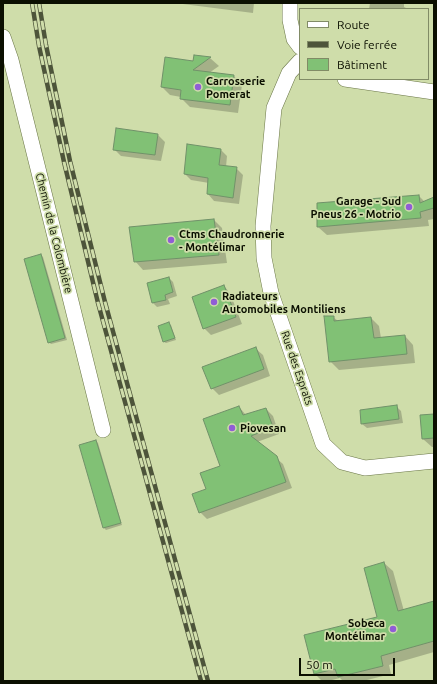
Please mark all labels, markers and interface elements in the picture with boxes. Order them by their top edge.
legend [299,8,429,80]
text: Route [337,18,370,31]
text: Voie ferrée [337,38,397,51]
text: Bâtiment [337,58,387,71]
place label: Carrosserie Pomerat [206,74,265,100]
marker: Carrosserie Pomerat [193,82,203,92]
street label: Chemin de la Colombière [33,171,75,295]
place label: Garage - Sud Pneus 26 - Motrio [310,194,401,220]
marker: Garage - Sud Pneus 26 - Motrio [404,202,414,212]
place label: Ctms Chaudronnerie - Montélimar [179,227,285,253]
marker: Ctms Chaudronnerie - Montélimar [166,235,176,245]
place label: Radiateurs Automobiles Montiliens [222,289,346,315]
marker: Radiateurs Automobiles Montiliens [209,297,219,307]
street label: Rue des Esprats [278,329,316,407]
place label: Piovesan [240,421,286,435]
marker: Piovesan [227,423,237,433]
place label: Sobeca Montélimar [325,616,385,642]
marker: Sobeca Montélimar [388,624,398,634]
scale bar [301,650,397,676]
text: 50 m [306,658,333,671]

